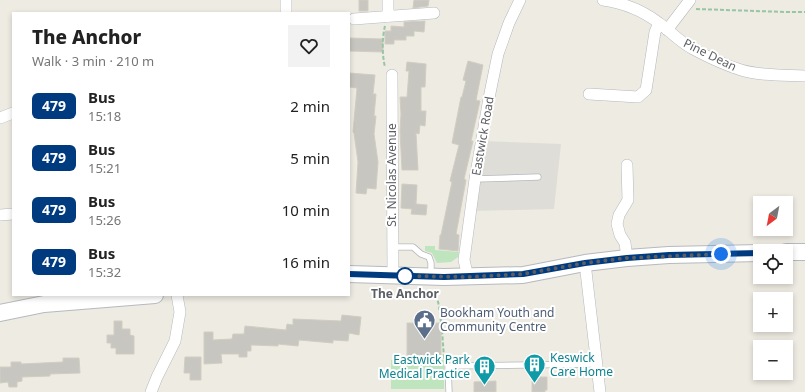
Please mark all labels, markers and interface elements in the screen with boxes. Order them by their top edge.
text: The Anchor [32,24,141,50]
button: heart [288,25,330,67]
street label: Pine Dean [681,34,740,75]
text: Walk · 3 min · 210 m [32,52,154,70]
text: Bus [88,87,115,107]
street label: Eastwick Road [467,95,498,177]
text: 479 [42,96,66,115]
text: 2 min [290,96,330,116]
text: 15:18 [88,107,121,125]
street label: St. Nicolas Avenue [383,123,400,227]
text: Bus [88,139,115,159]
text: 479 [42,148,66,167]
text: 5 min [290,148,330,168]
text: 15:21 [88,159,121,177]
text: Bus [88,191,115,211]
north arrow [753,196,793,236]
map controls [753,196,793,380]
text: 479 [42,200,66,219]
text: 10 min [282,200,330,220]
text: 15:26 [88,211,121,229]
text: Bus [88,243,115,263]
your location [711,244,731,264]
button: locate [753,244,793,284]
text: 479 [42,252,66,271]
text: 16 min [282,252,330,272]
text: 15:32 [88,263,121,281]
marker: The Anchor [396,267,414,285]
place label: The Anchor [371,285,440,302]
button: + [753,292,793,332]
place label: Bookham Youth and Community Centre [440,304,554,335]
public building icon: Bookham Youth and Community Centre [411,307,437,340]
button: − [753,340,793,380]
place label: Keswick Care Home [550,349,613,380]
place label: Eastwick Park Medical Practice [379,351,471,382]
building icon: Keswick Care Home [522,352,548,385]
building icon: Eastwick Park Medical Practice [472,354,498,387]

